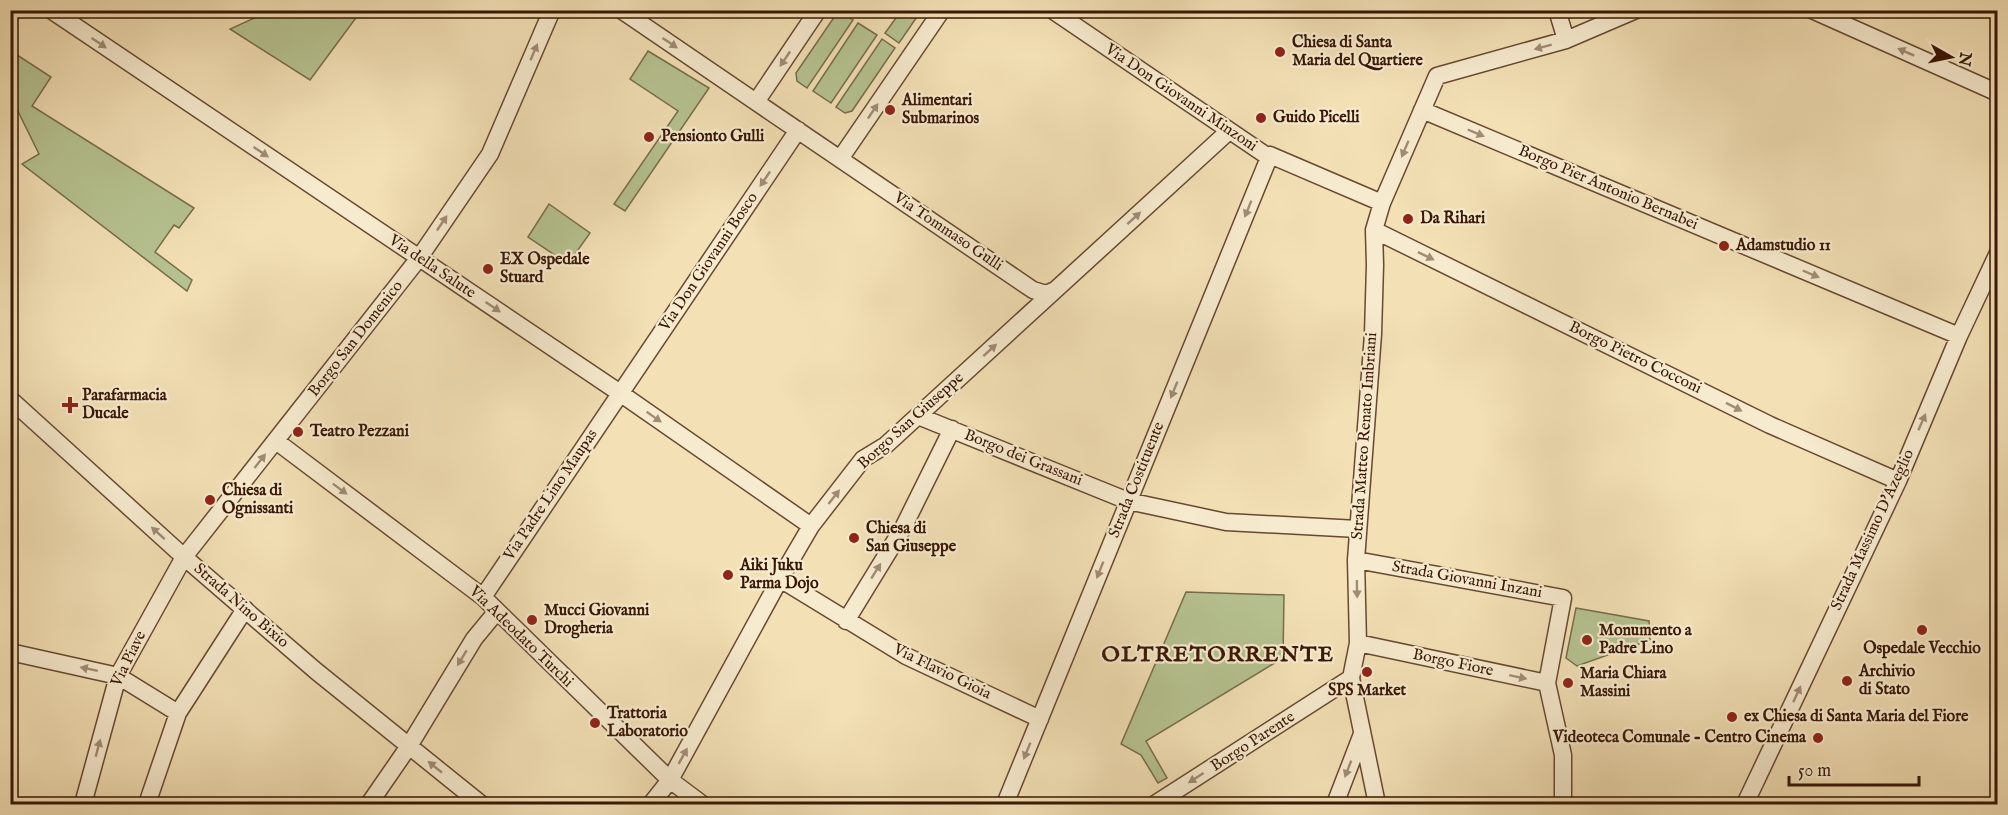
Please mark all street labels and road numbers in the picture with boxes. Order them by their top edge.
street label: Via Don Giovanni Minzoni [1100,39,1261,156]
street label: Borgo Pier Antonio Bernabei [1515,141,1701,235]
street label: Via Tommaso Gulli [889,188,1006,276]
street label: Via Don Giovanni Bosco [655,189,763,336]
street label: Via della Salute [384,230,479,303]
street label: Borgo San Domenico [304,276,408,401]
street label: Borgo Pietro Cocconi [1565,317,1705,399]
street label: Strada Matteo Renato Imbriani [1348,332,1382,540]
street label: Borgo San Giuseppe [854,368,968,474]
street label: Strada Costituente [1105,419,1169,541]
street label: Via Padre Lino Maupas [499,425,603,565]
street label: Borgo dei Grassani [961,425,1085,491]
street label: Strada Massimo D'Azeglio [1827,446,1919,614]
street label: Strada Giovanni Inzani [1390,557,1544,603]
street label: Strada Nino Bixio [189,559,293,653]
street label: Via Adeodato Turchi [464,581,577,692]
street label: Via Piave [106,628,151,691]
street label: Via Flavio Gioia [889,639,994,704]
street label: Borgo Fiore [1411,645,1495,681]
street label: Borgo Parente [1207,707,1299,777]

